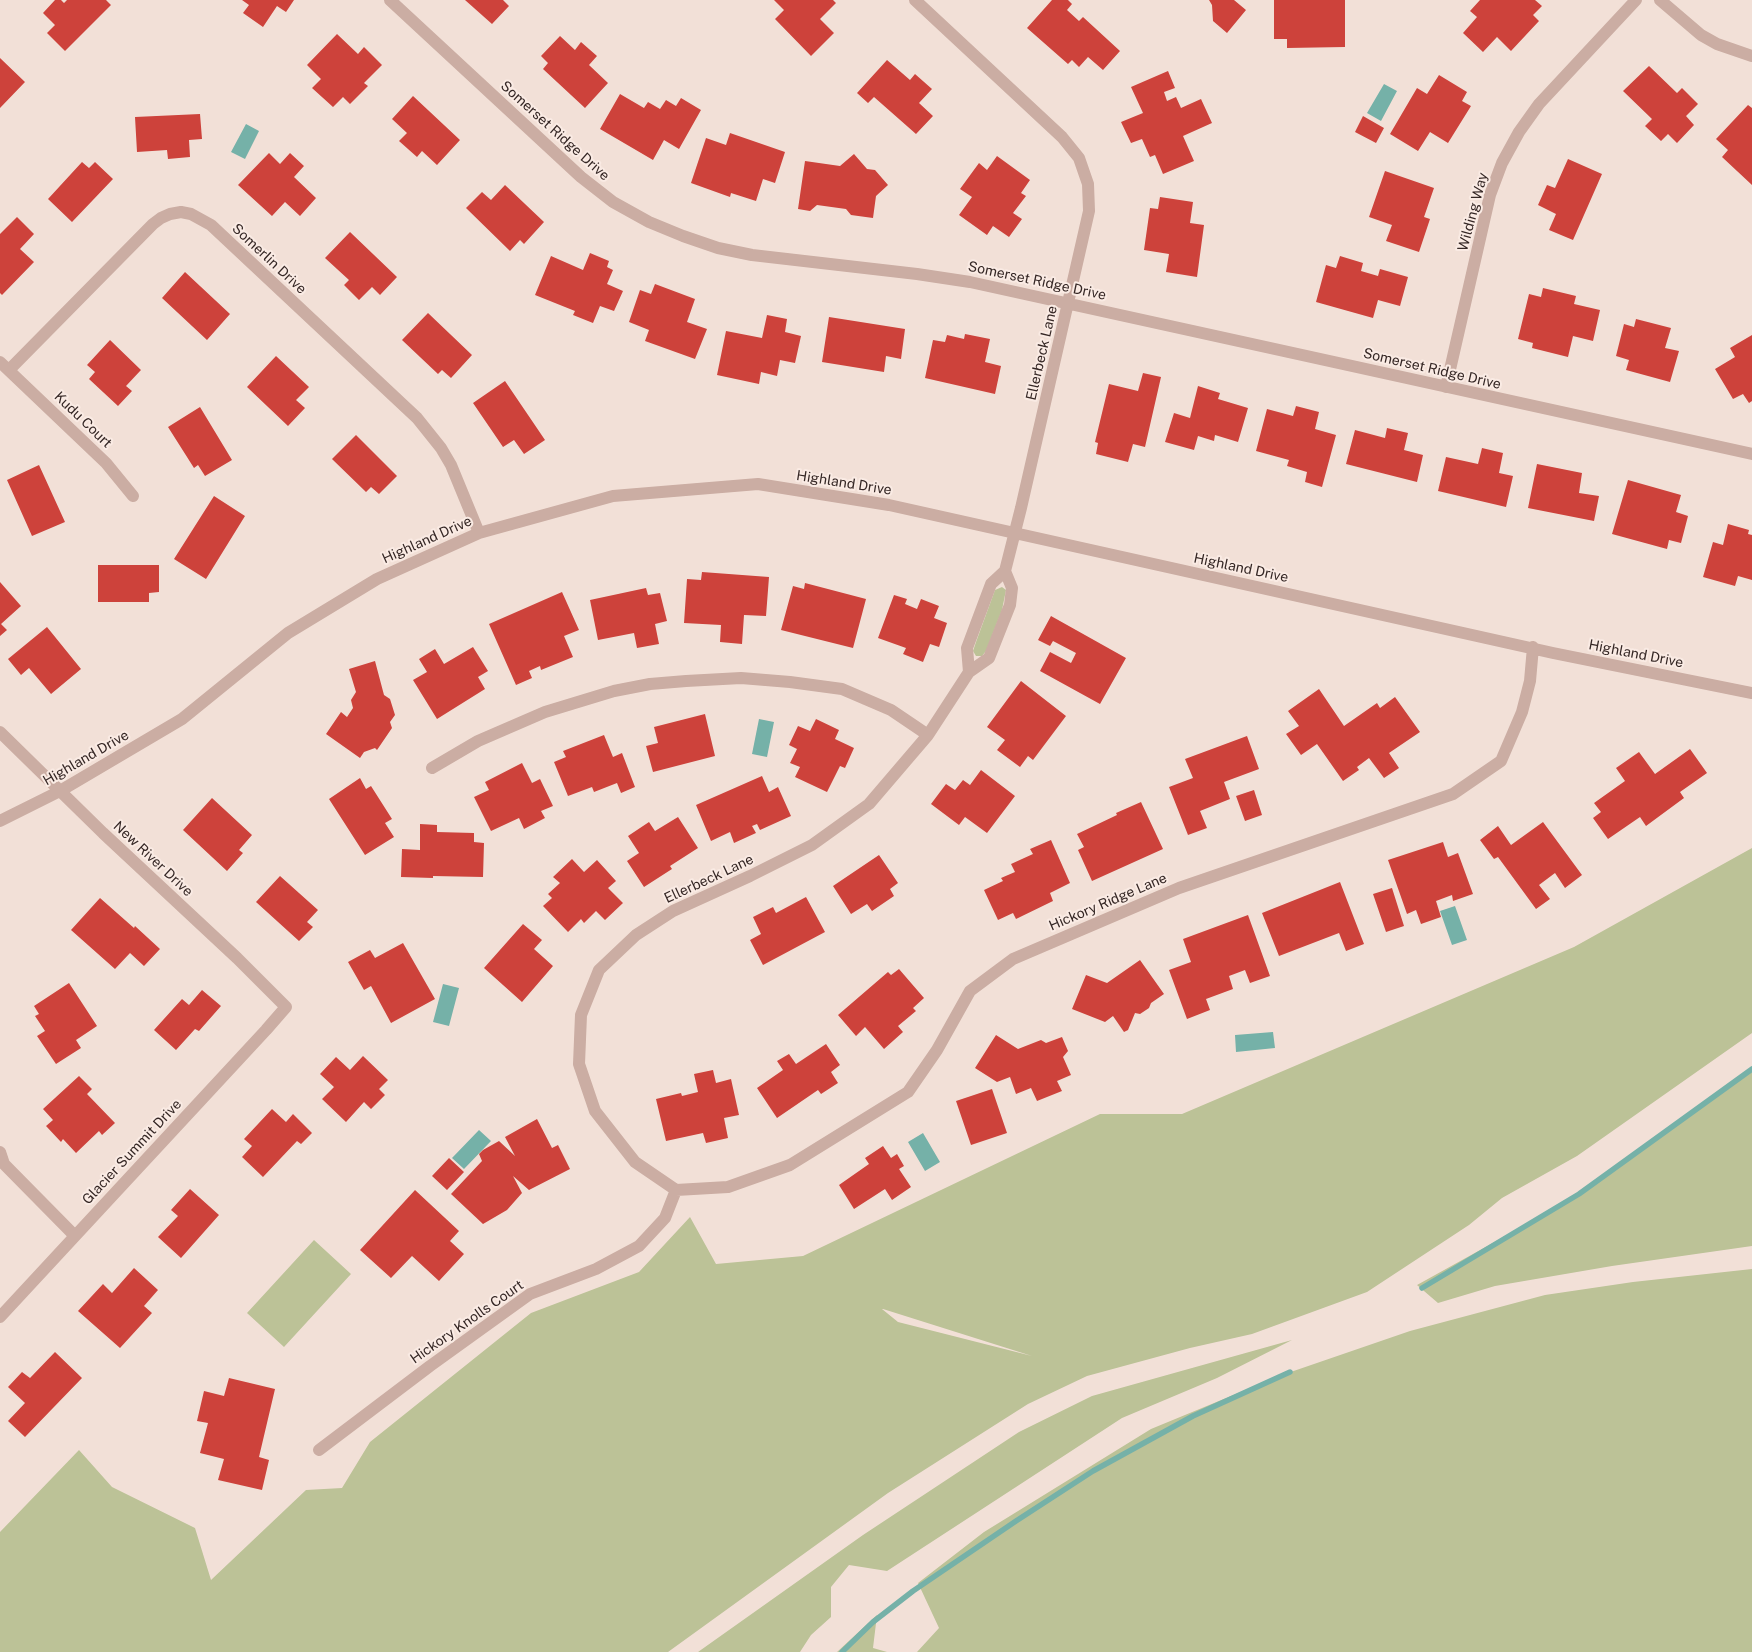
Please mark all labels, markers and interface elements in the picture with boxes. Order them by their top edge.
street label: Somerset Ridge Drive [497,78,613,184]
street label: Wilding Way [1454,171,1492,253]
street label: Somerlin Drive [228,220,310,298]
street label: Somerset Ridge Drive [966,258,1108,304]
street label: Ellerbeck Lane [1023,304,1061,402]
street label: Somerset Ridge Drive [1362,345,1502,393]
street label: Kudu Court [51,388,115,452]
street label: Highland Drive [795,467,893,499]
street label: Highland Drive [380,513,474,567]
street label: Highland Drive [1192,550,1290,586]
street label: Highland Drive [1587,637,1685,671]
street label: Highland Drive [40,727,132,789]
street label: New River Drive [110,818,196,900]
street label: Ellerbeck Lane [662,851,756,907]
street label: Hickory Ridge Lane [1047,870,1169,934]
street label: Glacier Summit Drive [79,1096,185,1208]
street label: Hickory Knolls Court [407,1277,527,1367]

